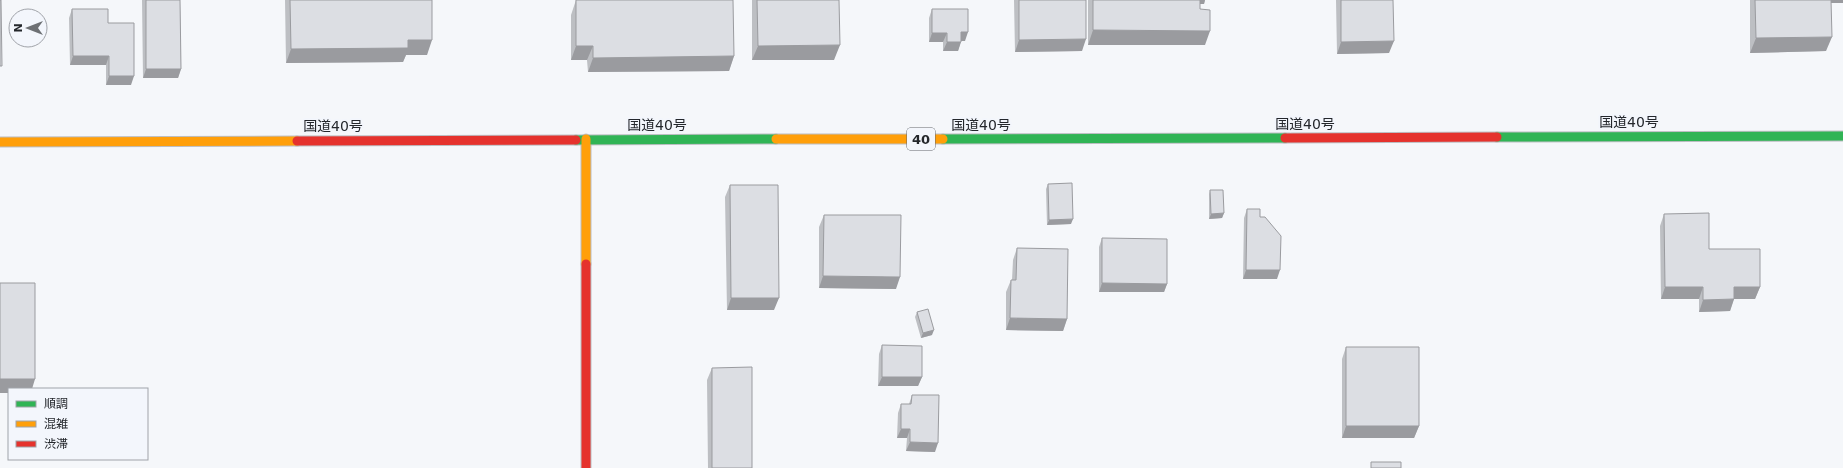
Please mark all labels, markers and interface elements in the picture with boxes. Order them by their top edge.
north arrow [8,8,48,48]
text: N [12,23,25,33]
street label: 国道40号 [1599,114,1659,130]
street label: 国道40号 [1275,116,1335,132]
street label: 国道40号 [627,117,687,133]
street label: 国道40号 [951,117,1011,133]
street label: 国道40号 [303,118,363,134]
road number: 40 [907,128,935,150]
legend [8,388,148,460]
text: 順調 [44,397,68,411]
text: 混雑 [44,417,68,431]
text: 渋滞 [44,437,68,451]

